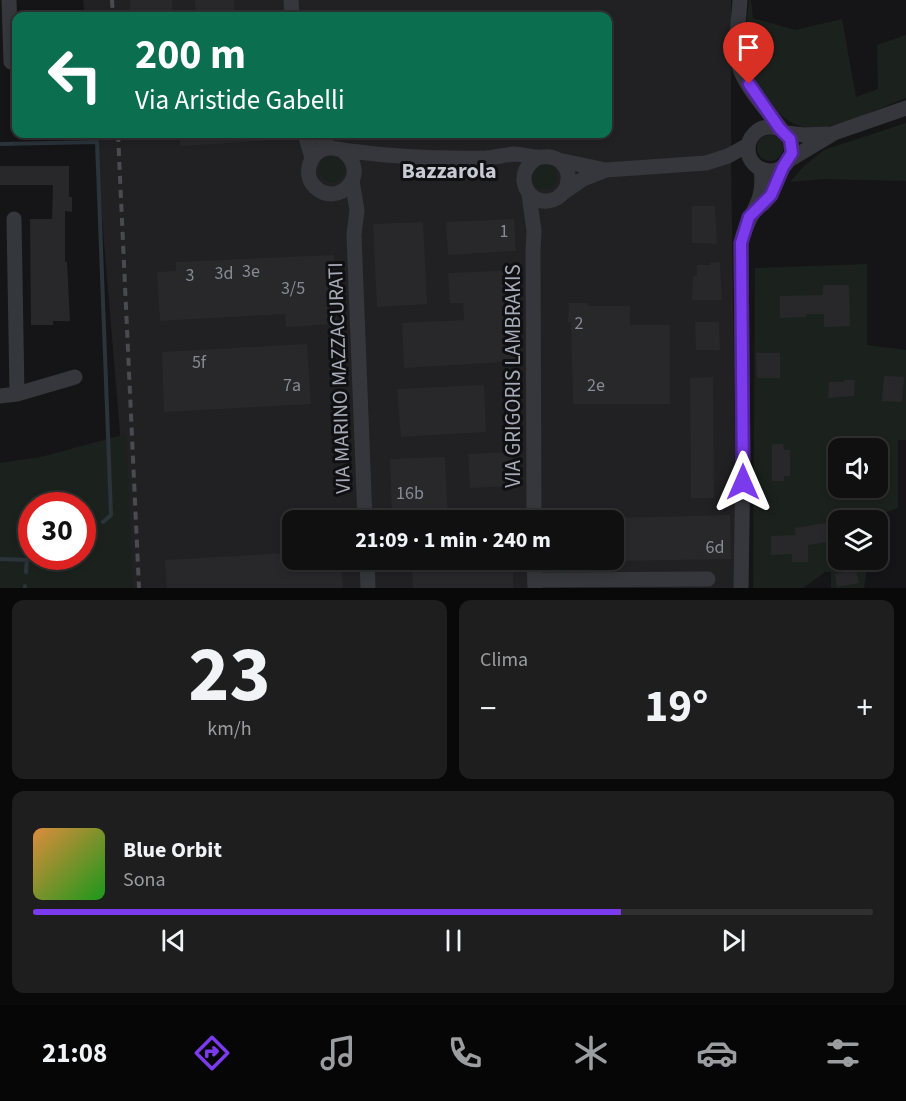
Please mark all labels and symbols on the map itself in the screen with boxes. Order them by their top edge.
pin [723,22,774,84]
district label: Bazzarola [401,155,497,187]
house number: 1 [500,219,508,244]
house number: 3e [242,259,260,284]
house number: 3d [215,261,233,286]
street label: VIA MARINO MAZZACURATI [320,262,358,494]
house number: 3 [186,263,195,288]
street label: VIA GRIGORIS LAMBRAKIS [498,264,528,488]
house number: 3/5 [281,276,305,301]
house number: 2 [575,311,584,336]
house number: 5f [192,350,207,375]
house number: 7a [283,373,301,398]
house number: 2e [587,373,605,398]
position arrow [711,450,775,514]
house number: 16b [396,481,424,506]
speed limit sign: 30 [18,492,96,570]
house number: 6d [706,535,724,560]

